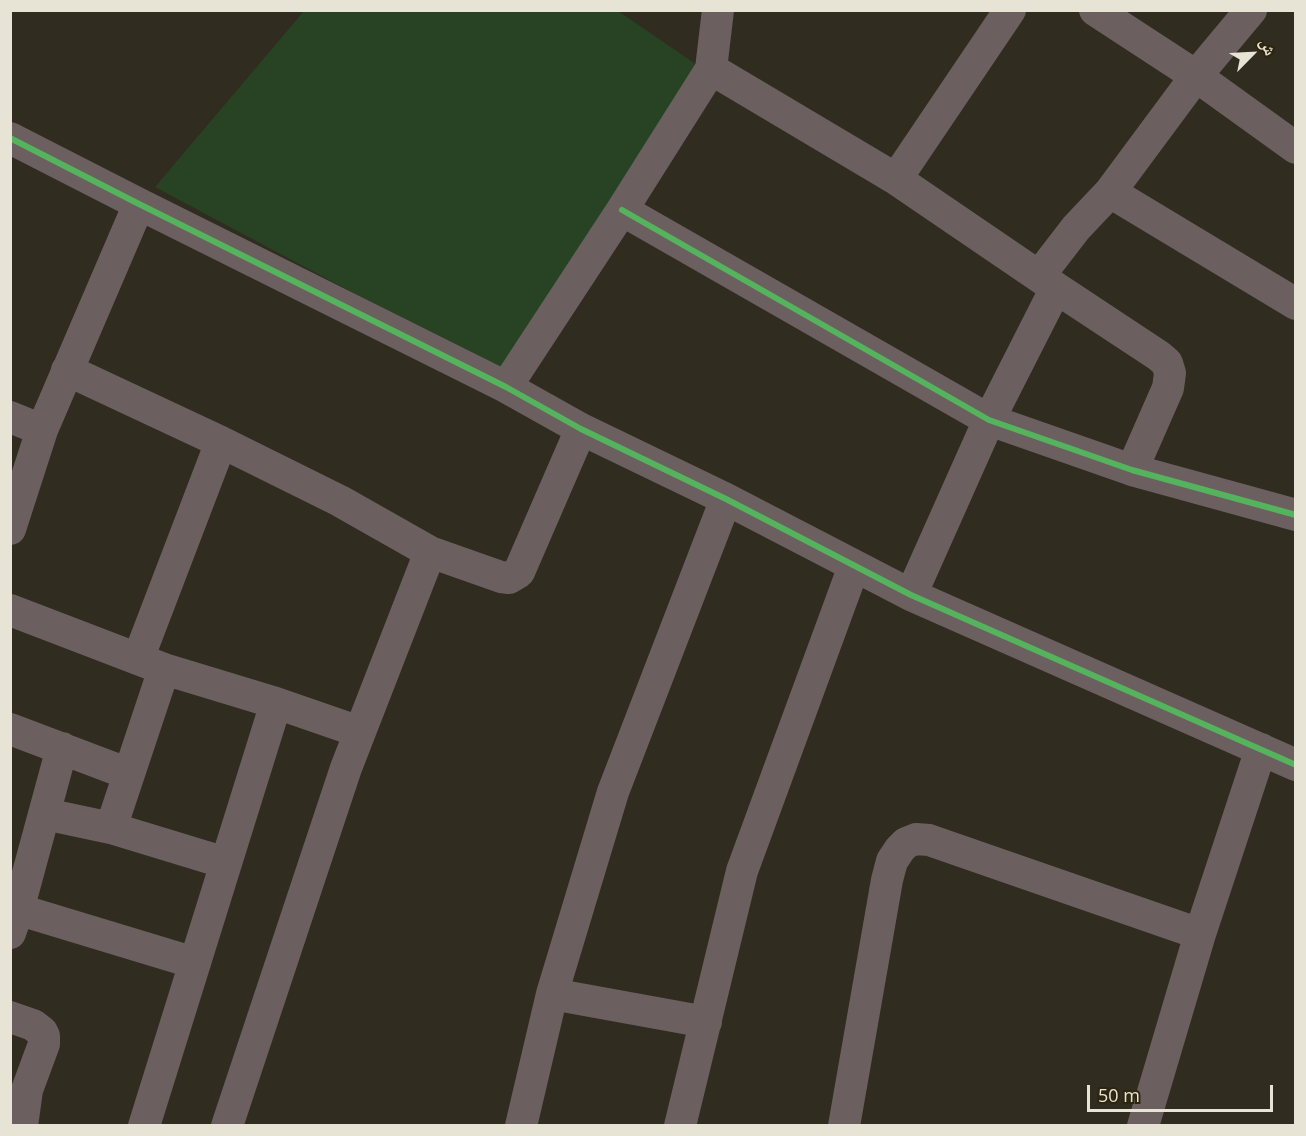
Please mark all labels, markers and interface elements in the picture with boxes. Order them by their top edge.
north arrow [1222,24,1282,84]
text: ش [1255,34,1282,59]
scale bar [1090,1073,1276,1111]
text: 50 m [1098,1083,1140,1107]

